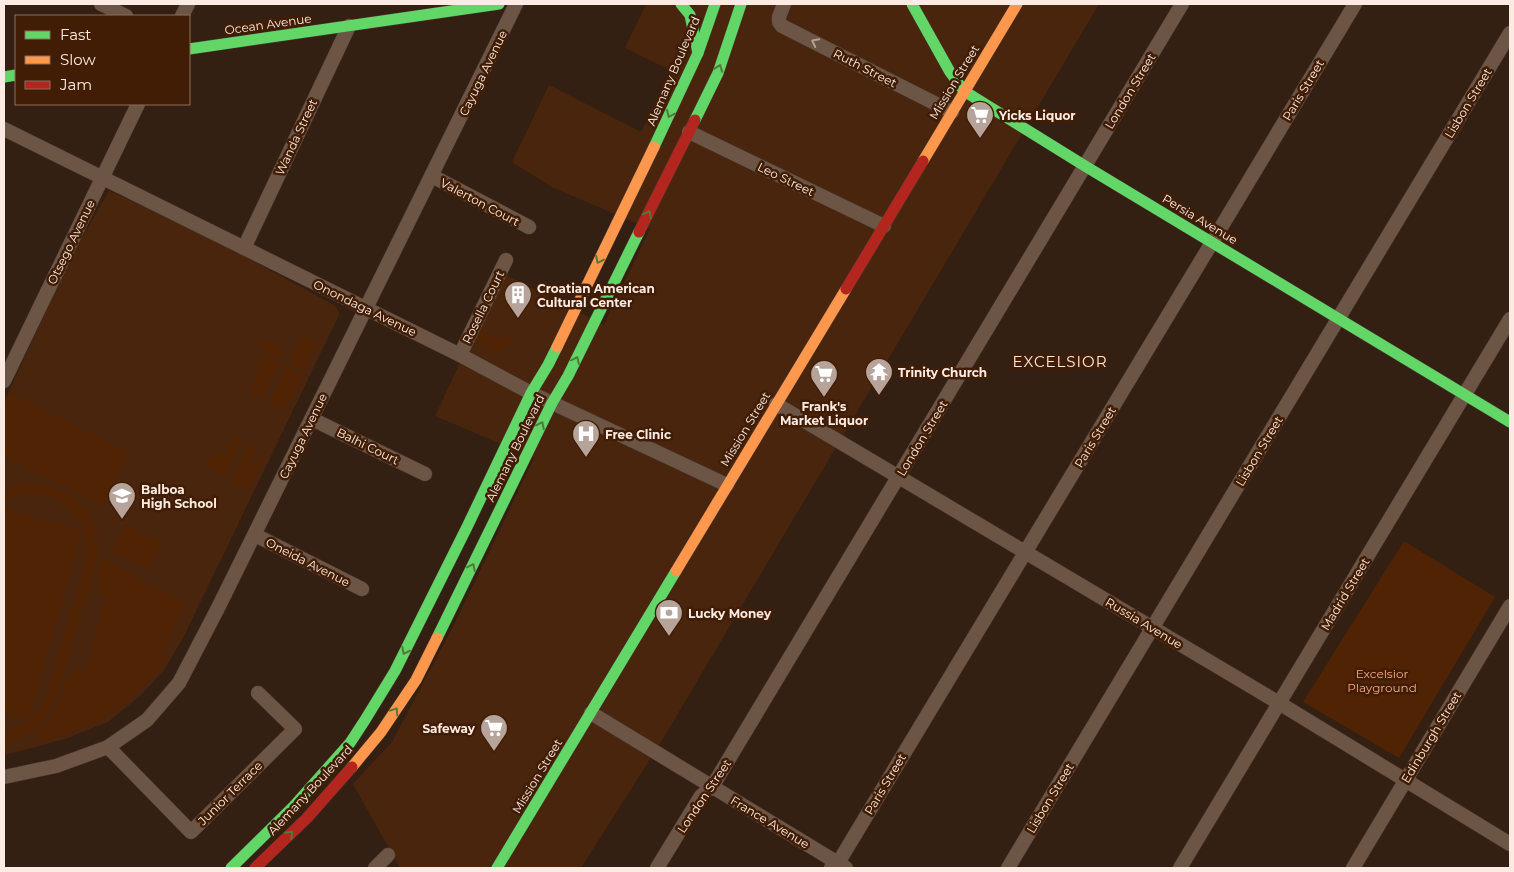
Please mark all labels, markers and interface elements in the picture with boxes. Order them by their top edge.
street label: Ocean Avenue [224,10,312,38]
street label: Alemany Boulevard [643,14,703,128]
legend [15,15,190,105]
text: Fast [60,25,91,44]
street label: Cayuga Avenue [456,28,510,118]
one-way arrow [811,38,820,48]
street label: Mission Street [926,42,982,122]
street label: Ruth Street [831,46,899,90]
text: Slow [60,50,96,69]
street label: London Street [1101,50,1159,132]
street label: Paris Street [1279,57,1327,123]
one-way arrow [713,65,723,73]
street label: Lisbon Street [1441,65,1495,141]
text: Jam [59,75,92,94]
street label: Wanda Street [272,96,320,178]
supermarket icon: Yicks Liquor [965,100,995,139]
place label: Yicks Liquor [998,108,1075,123]
one-way arrow [666,109,677,118]
street label: Leo Street [755,159,817,199]
street label: Valerton Court [438,175,522,229]
street label: Persia Avenue [1160,191,1240,247]
street label: Otsego Avenue [44,197,98,287]
one-way arrow [642,211,652,220]
one-way arrow [595,254,605,263]
street label: Rosella Court [459,268,507,346]
street label: Onondaga Avenue [311,277,419,339]
building icon: Croatian American Cultural Center [503,280,533,319]
place label: Croatian American Cultural Center [537,281,655,310]
district label: EXCELSIOR [1013,352,1107,371]
one-way arrow [570,356,580,365]
temple icon: Trinity Church [864,357,894,396]
supermarket icon: Frank's Market Liquor [809,359,839,398]
place label: Trinity Church [898,365,987,380]
street label: Mission Street [717,389,773,469]
street label: Cayuga Avenue [276,391,330,481]
street label: Alemany Boulevard [482,392,548,504]
street label: London Street [893,397,951,479]
place label: Frank's Market Liquor [780,399,868,428]
street label: Paris Street [1071,404,1119,470]
street label: Lisbon Street [1232,413,1286,489]
hospital icon: Free Clinic [571,419,601,458]
one-way arrow [535,421,545,430]
street label: Balhi Court [334,424,402,468]
place label: Free Clinic [605,427,671,442]
school or university icon: Balboa High School [107,481,137,520]
place label: Balboa High School [141,482,217,511]
street label: Oneida Avenue [263,534,353,590]
street label: Madrid Street [1317,555,1373,633]
one-way arrow [465,563,476,572]
street label: Russia Avenue [1103,594,1185,652]
bank icon: Lucky Money [654,598,684,637]
place label: Lucky Money [688,606,772,621]
one-way arrow [401,646,411,655]
park label: Excelsior Playground [1347,666,1417,695]
street label: Edinburgh Street [1398,688,1464,785]
one-way arrow [389,707,399,716]
supermarket icon: Safeway [479,713,509,752]
place label: Safeway [422,721,476,736]
street label: Mission Street [509,736,565,816]
street label: Alemany Boulevard [264,742,356,838]
street label: Paris Street [861,751,909,817]
street label: London Street [674,756,734,836]
street label: Junior Terrace [194,758,265,829]
street label: Lisbon Street [1023,760,1077,836]
street label: France Avenue [728,793,812,851]
one-way arrow [284,831,293,840]

